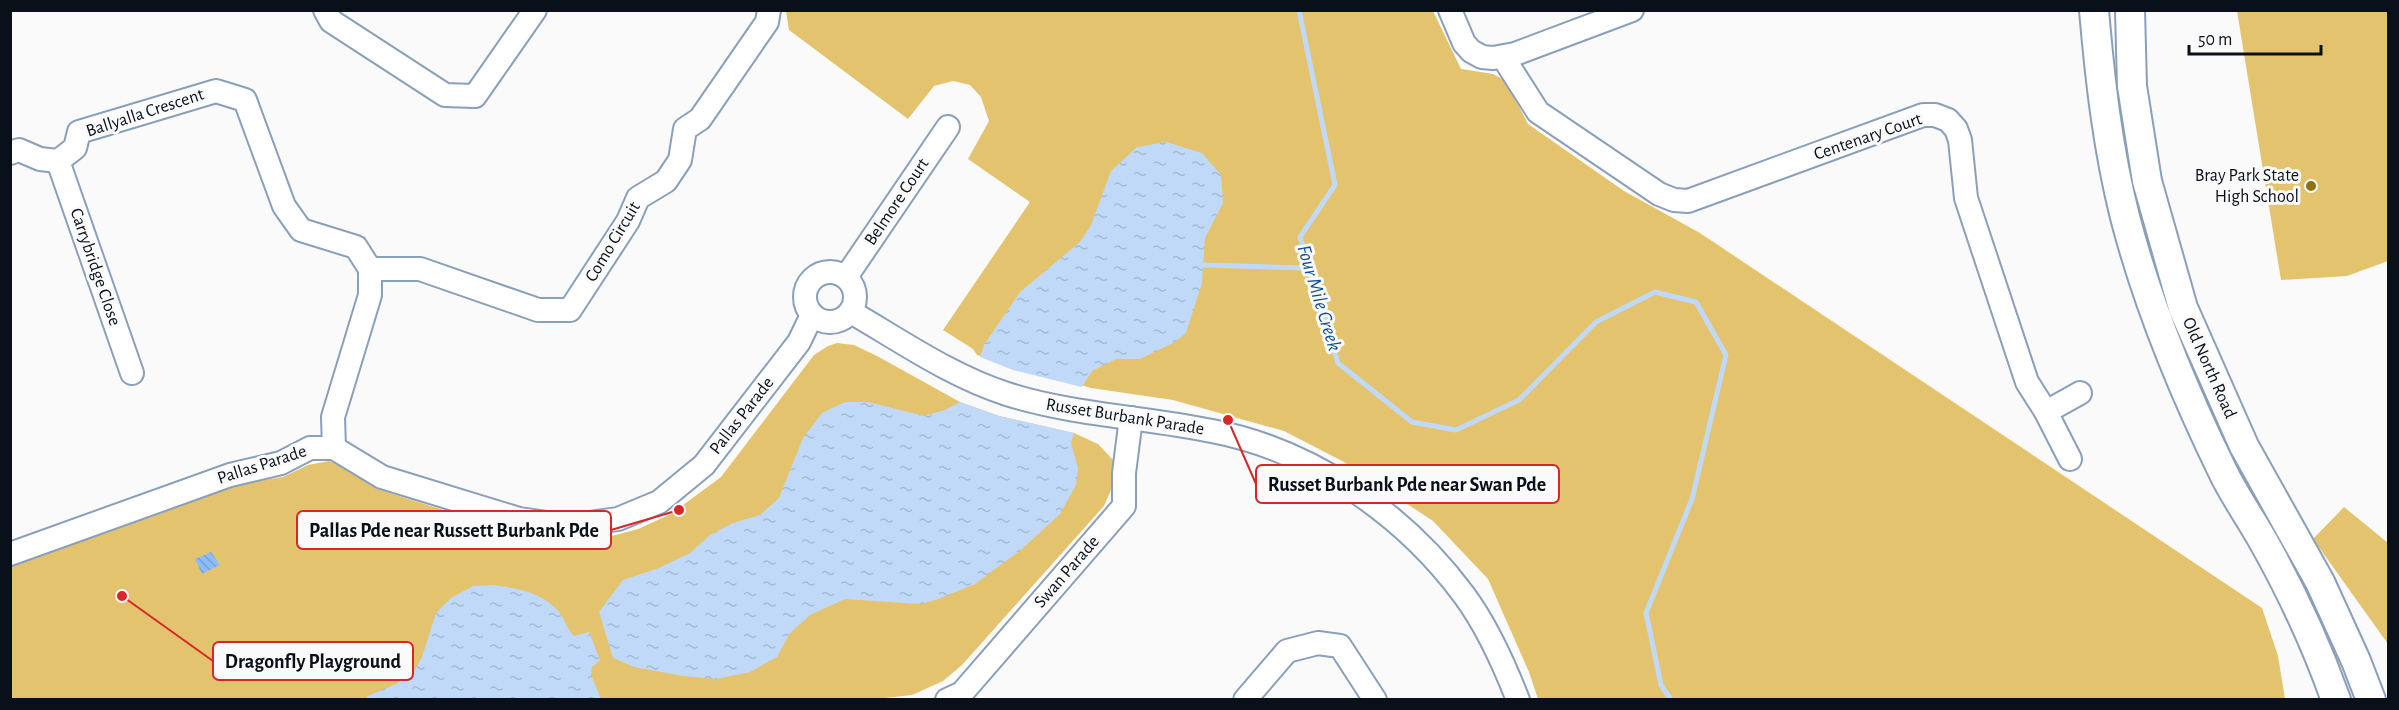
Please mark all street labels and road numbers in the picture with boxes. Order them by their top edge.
street label: Ballyalla Crescent [84,85,206,141]
street label: Centenary Court [1812,110,1925,164]
street label: Belmore Court [861,155,933,249]
street label: Como Circuit [582,199,644,285]
street label: Carrybridge Close [66,206,124,328]
street label: Old North Road [2179,315,2239,421]
street label: Pallas Parade [706,374,778,458]
street label: Russet Burbank Parade [1045,396,1205,438]
street label: Pallas Parade [215,442,309,488]
street label: Swan Parade [1031,533,1103,611]

